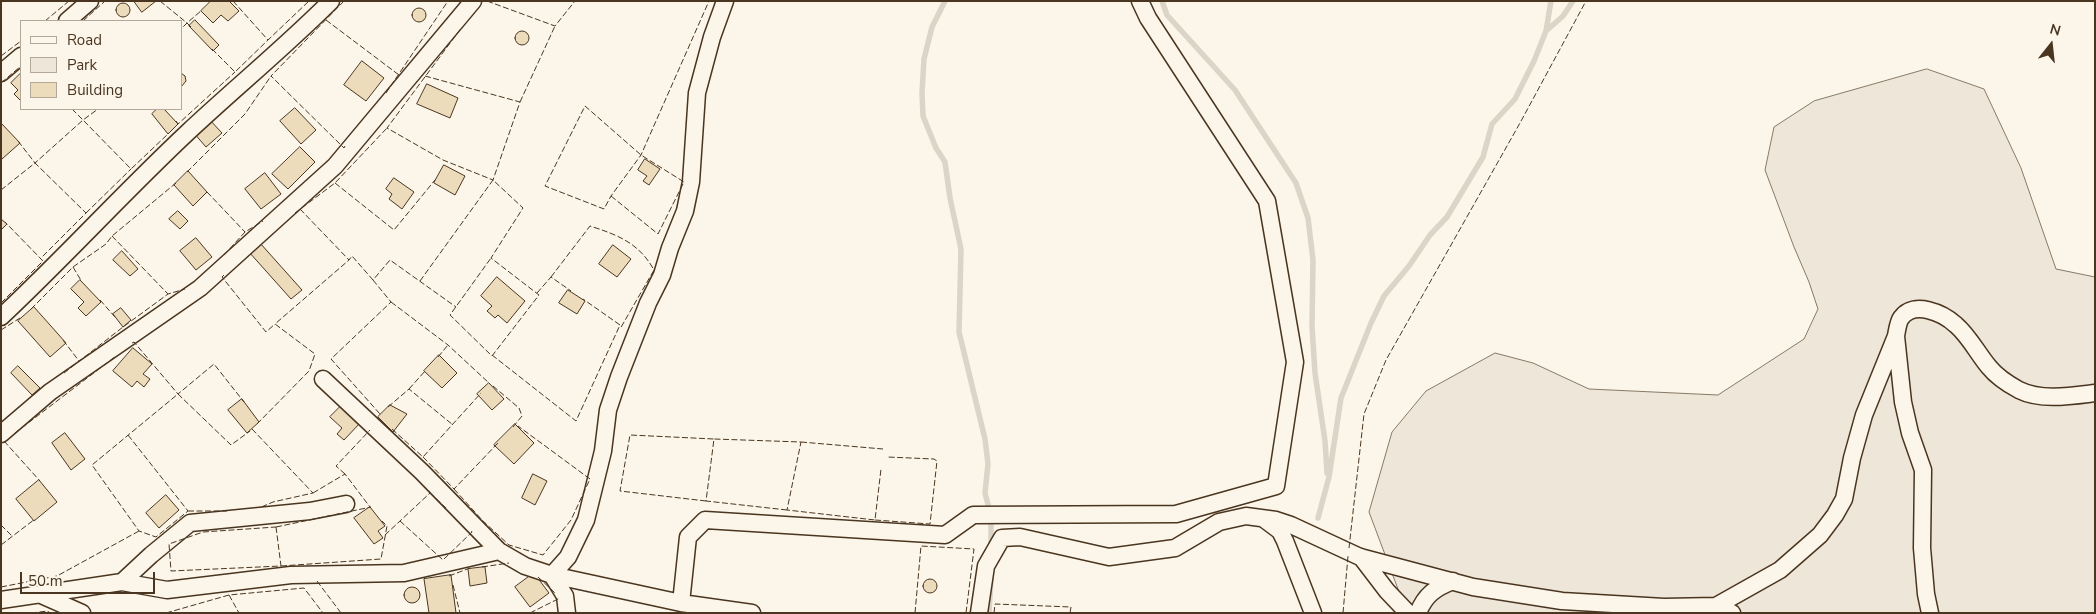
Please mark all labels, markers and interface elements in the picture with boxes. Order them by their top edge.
legend [20,20,182,110]
north arrow [2026,20,2076,70]
text: N [2048,20,2063,41]
text: Road [67,30,102,50]
text: Park [67,55,97,75]
text: Building [67,80,123,100]
scale bar [22,562,158,594]
text: 50 m [28,571,63,591]

